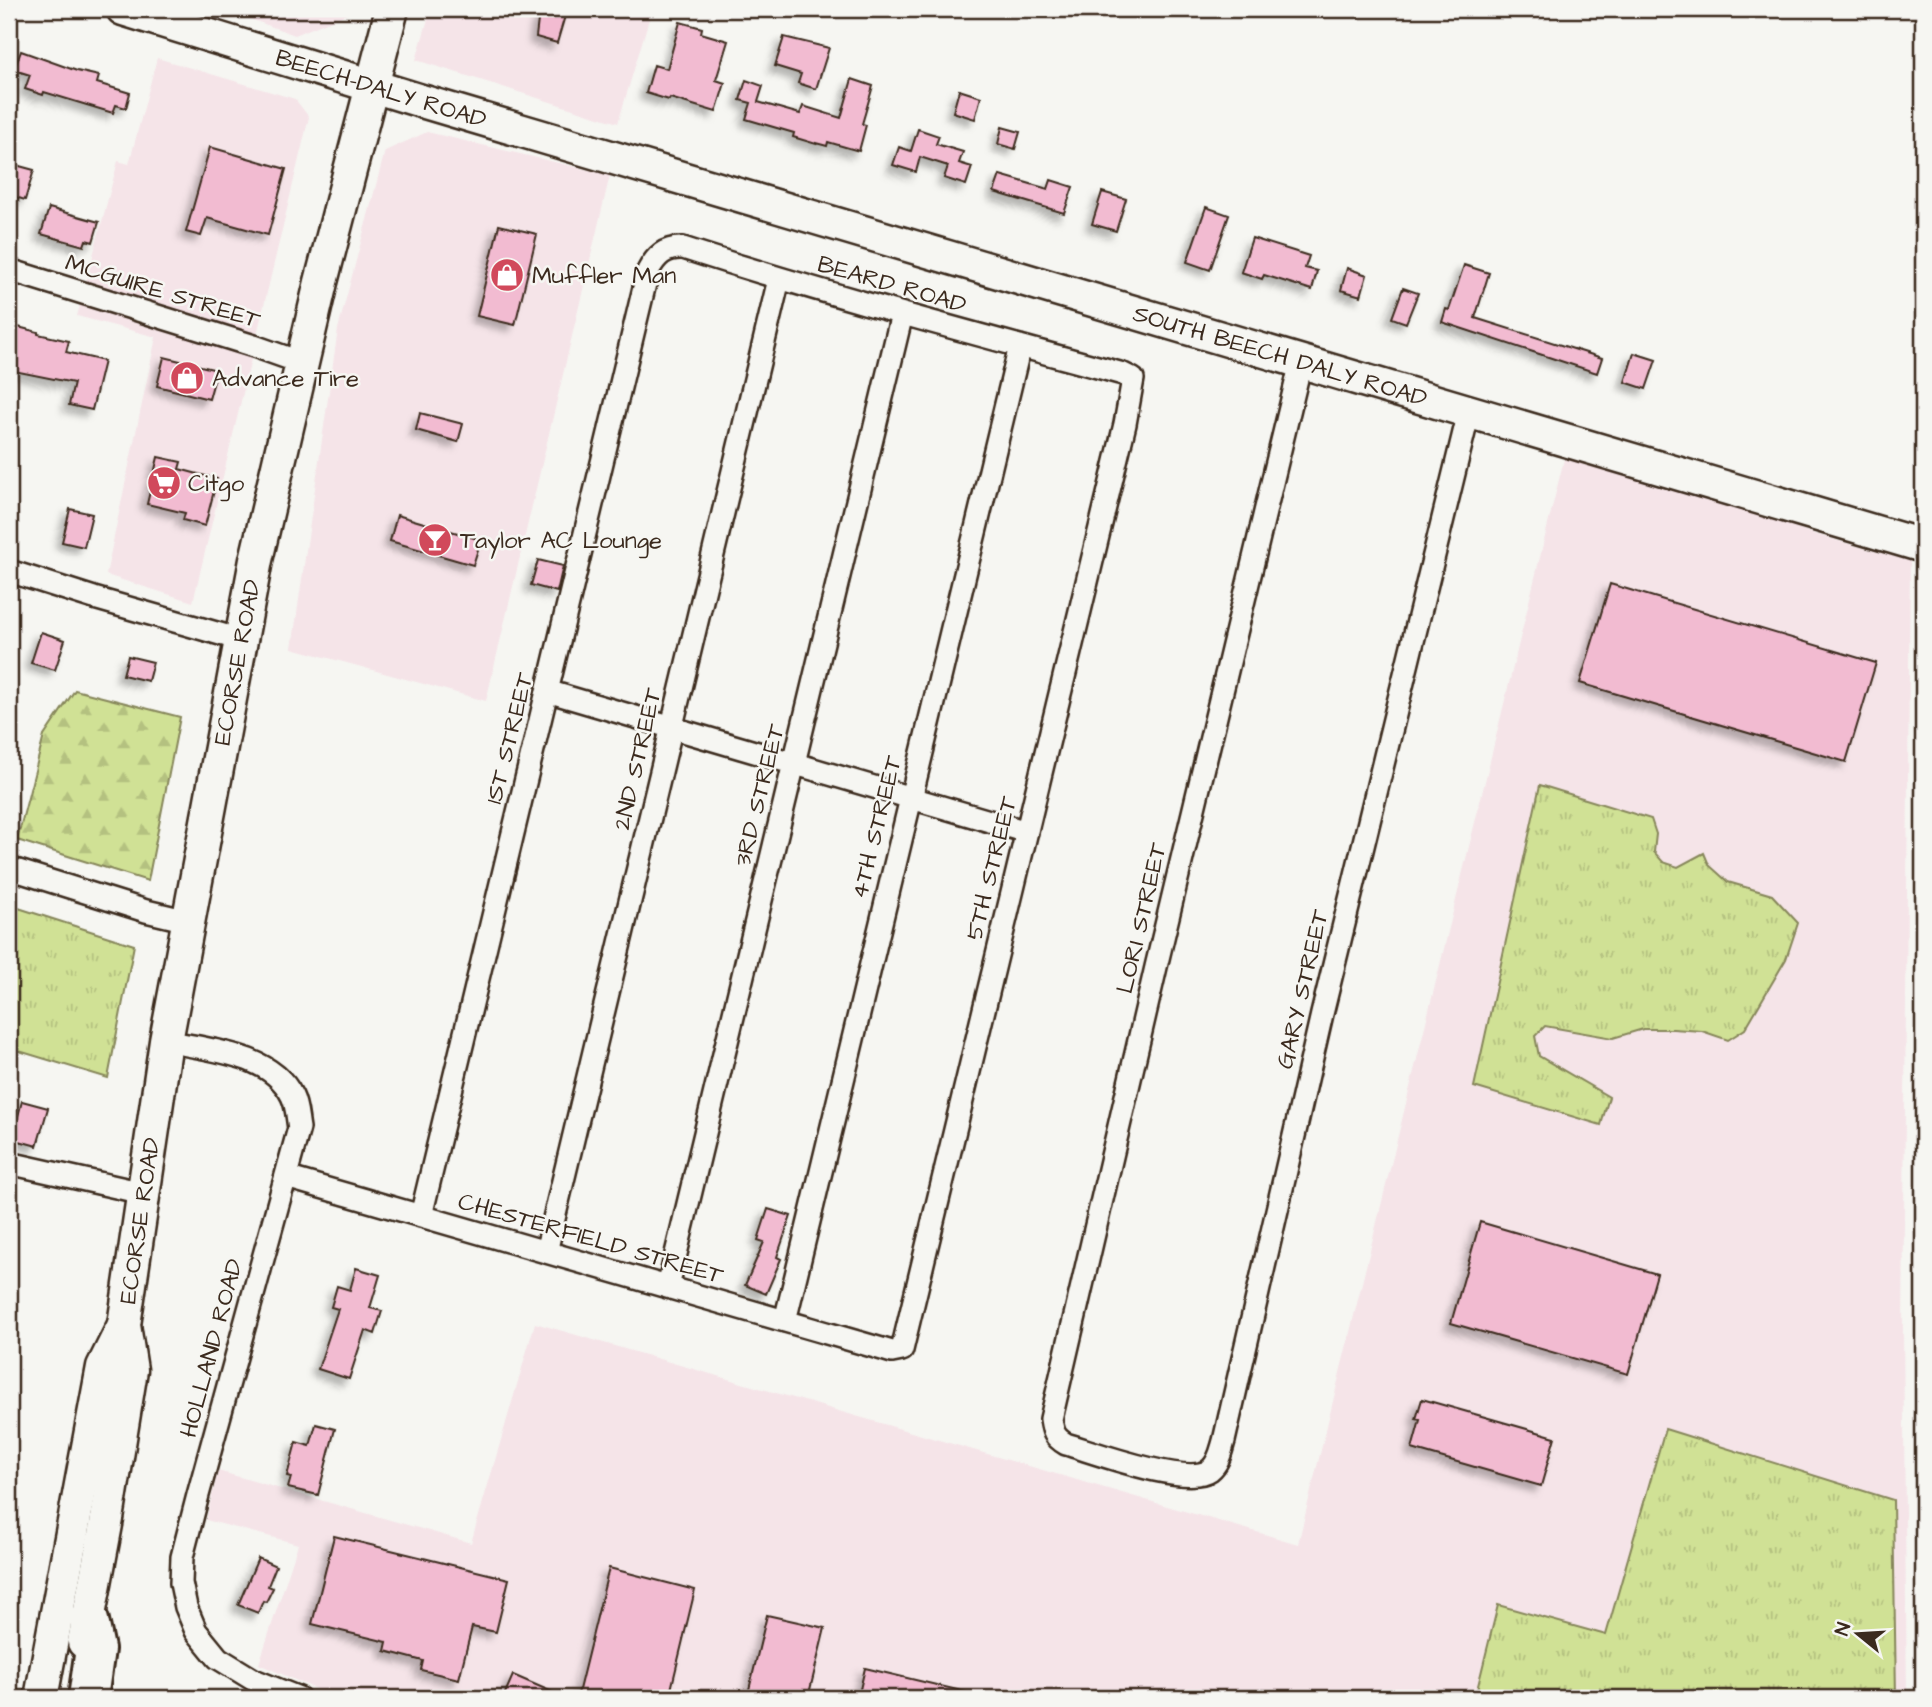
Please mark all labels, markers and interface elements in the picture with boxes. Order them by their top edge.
street label: BEECH-DALY ROAD [271,41,490,137]
street label: MCGUIRE STREET [61,246,264,338]
street label: BEARD ROAD [813,248,970,322]
shop icon: Muffler Man [488,256,526,294]
place label: Muffler Man [532,259,676,293]
street label: SOUTH BEECH DALY ROAD [1129,297,1431,416]
shop icon: Advance Tire [168,359,206,397]
place label: Advance Tire [212,362,359,396]
supermarket icon: Citgo [145,464,183,502]
place label: Citgo [188,467,245,502]
bar icon: Taylor AC Lounge [416,521,454,559]
place label: Taylor AC Lounge [460,524,662,559]
street label: ECORSE ROAD [206,577,270,748]
street label: 1ST STREET [477,669,543,807]
street label: 2ND STREET [605,685,671,834]
street label: 3RD STREET [726,721,794,870]
street label: 4TH STREET [843,752,911,902]
street label: 5TH STREET [958,793,1026,944]
street label: LORI STREET [1108,839,1176,997]
street label: GARY STREET [1268,906,1338,1072]
street label: ECORSE ROAD [111,1135,169,1306]
street label: CHESTERFIELD STREET [454,1185,727,1293]
street label: HOLLAND ROAD [172,1255,252,1441]
north arrow [1824,1598,1894,1668]
text: N [1829,1619,1858,1639]

